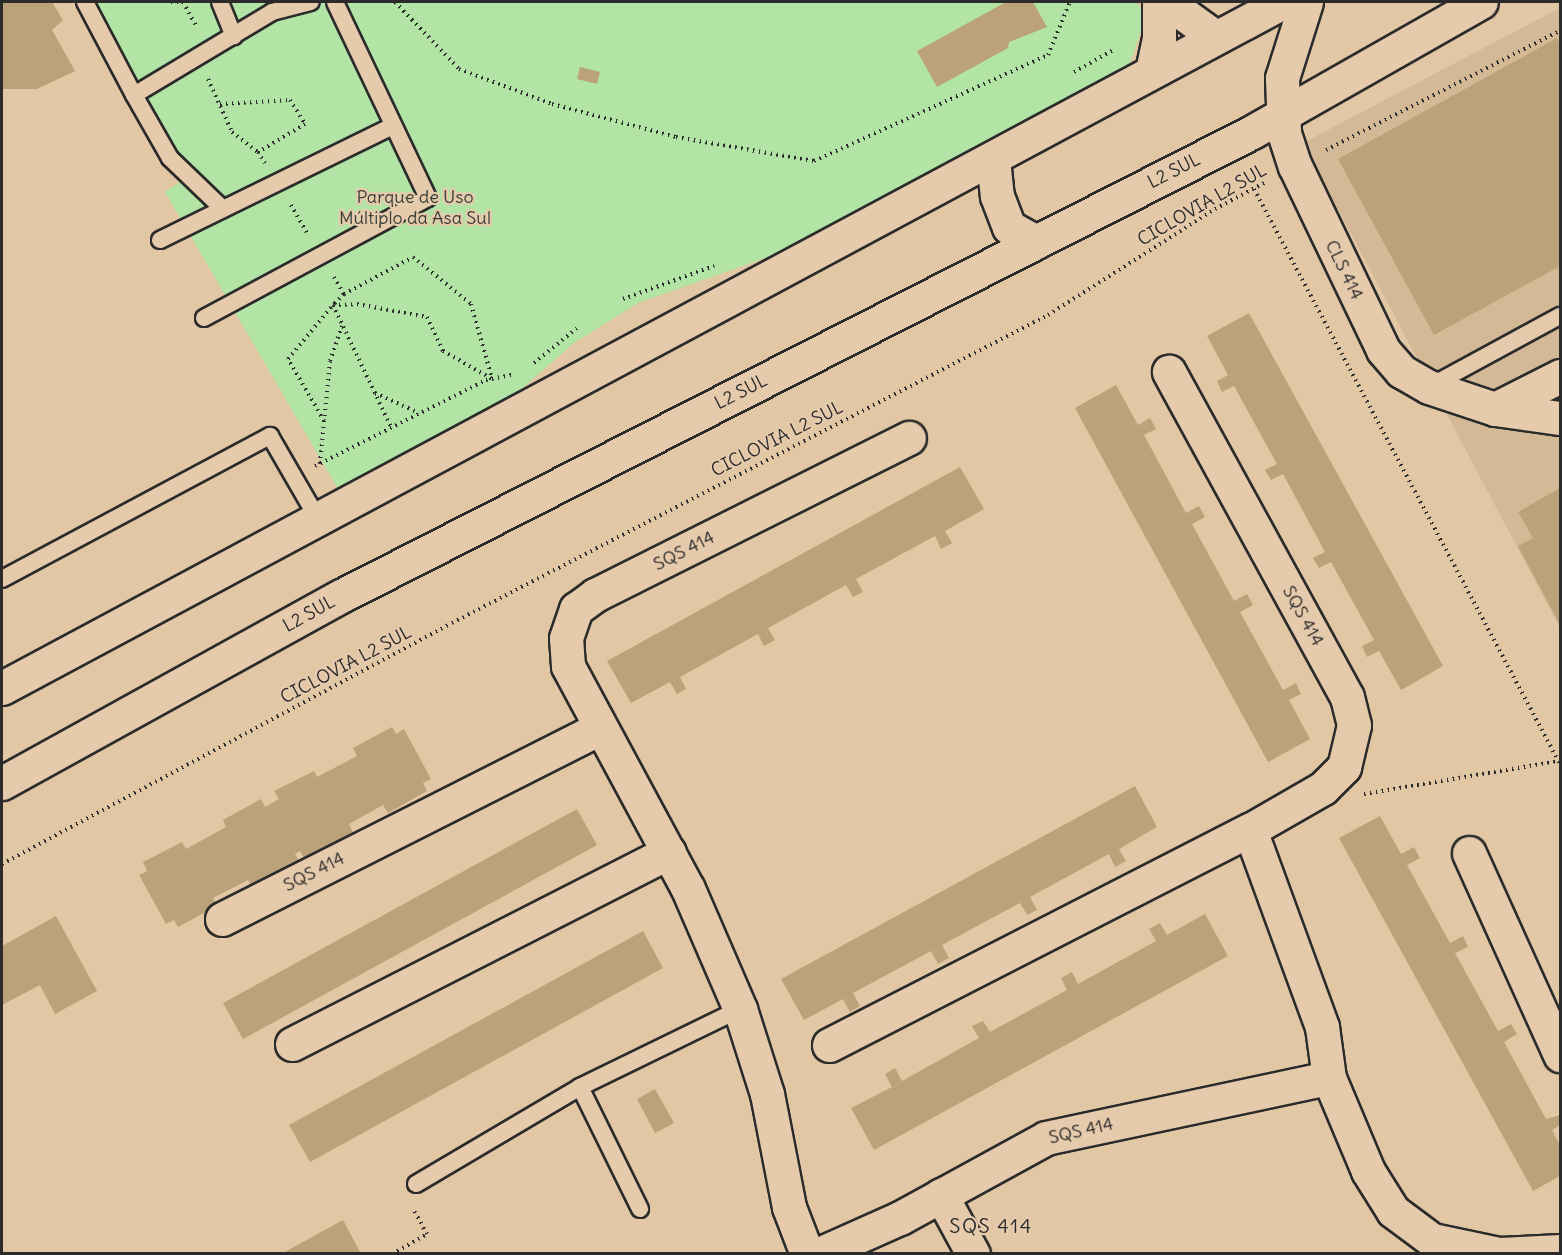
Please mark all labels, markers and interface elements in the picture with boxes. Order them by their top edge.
street label: L2 SUL [1144,149,1204,193]
street label: CICLOVIA L2 SUL [1134,159,1270,251]
park label: Parque de Uso Múltiplo da Asa Sul [339,187,491,230]
street label: CLS 414 [1320,237,1368,303]
street label: L2 SUL [711,370,771,414]
street label: CICLOVIA L2 SUL [707,396,847,482]
street label: SQS 414 [650,526,718,576]
street label: SQS 414 [1278,582,1328,650]
street label: L2 SUL [279,591,339,637]
street label: CICLOVIA L2 SUL [277,621,415,709]
street label: SQS 414 [280,847,348,897]
street label: SQS 414 [1047,1113,1115,1149]
district label: SQS 414 [949,1213,1033,1237]

